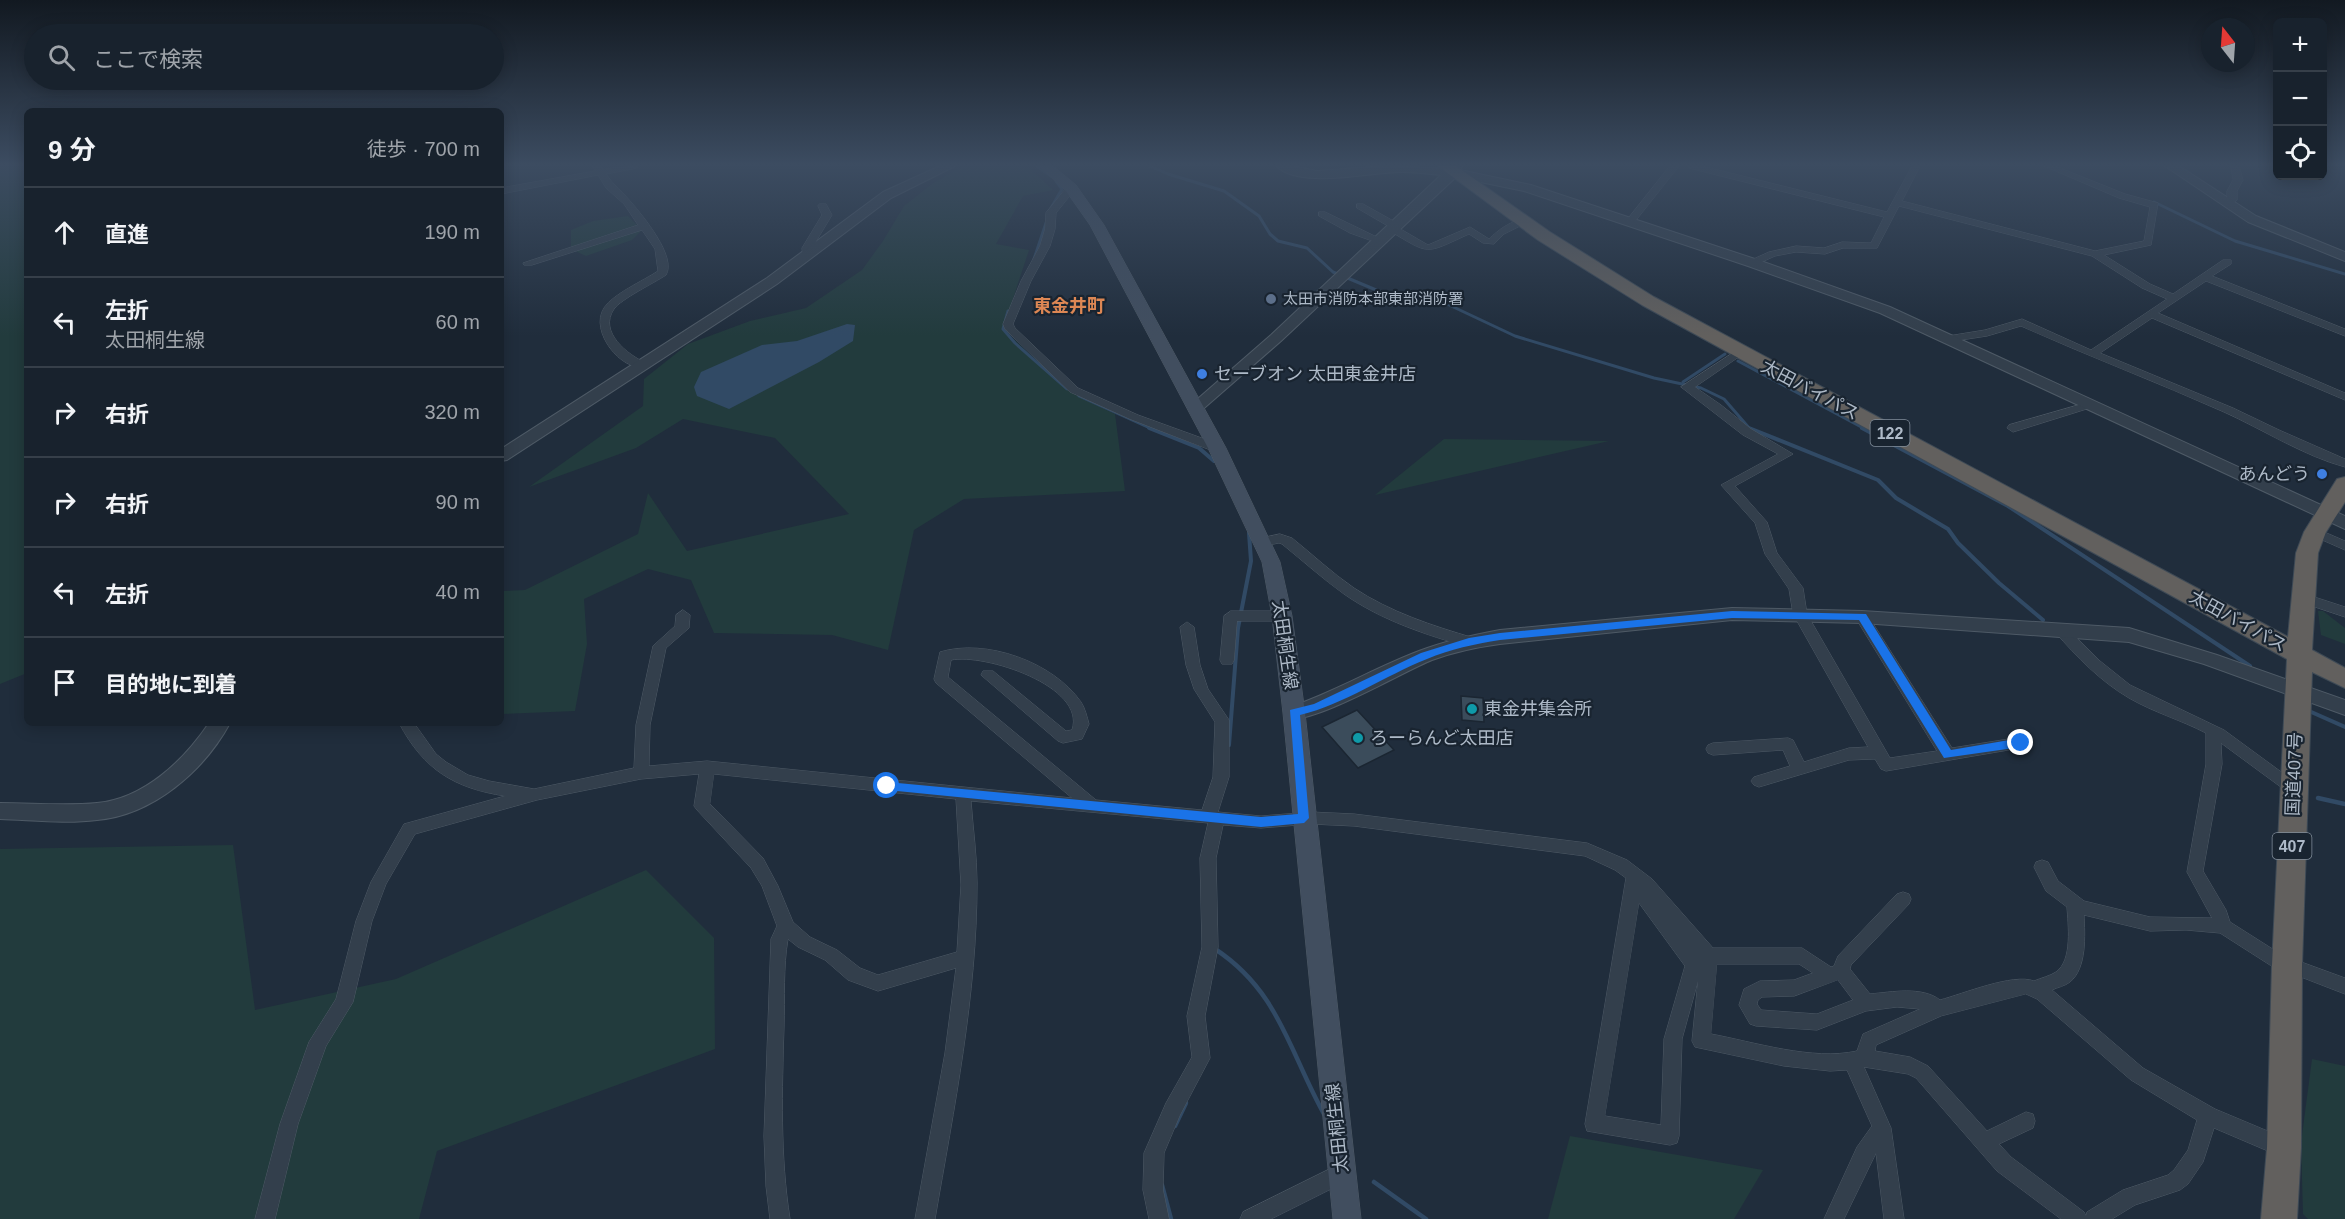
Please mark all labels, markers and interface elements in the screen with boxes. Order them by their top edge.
north arrow [2201,18,2255,72]
map controls [2273,18,2327,180]
button: + [2273,18,2327,72]
search box [24,24,504,90]
icon: search [45,41,78,74]
text: ここで検索 [93,47,203,72]
button: − [2273,72,2327,126]
button: locate [2273,126,2327,180]
text: 9 分 [48,135,96,165]
text: 徒歩 · 700 m [367,138,480,160]
icon: ahead [48,216,81,249]
text: 190 m [424,221,480,243]
text: 直進 [105,222,149,247]
place label: 太田市消防本部東部消防署 [1283,290,1463,307]
marker: 太田市消防本部東部消防署 [1264,292,1278,306]
district label: 東金井町 [1033,296,1105,316]
text: 左折 [105,298,149,323]
icon: left [48,306,81,339]
text: 60 m [436,311,480,333]
text: 太田桐生線 [105,329,205,351]
street label: 太田バイパス [1758,356,1862,424]
place label: セーブオン 太田東金井店 [1214,364,1416,384]
marker: セーブオン 太田東金井店 [1195,367,1209,381]
icon: right [48,396,81,429]
text: 320 m [424,401,480,423]
text: 右折 [105,402,149,427]
road number: 122 [1870,420,1910,446]
place label: あんどう [2239,464,2310,484]
marker: あんどう [2315,467,2329,481]
icon: right [48,486,81,519]
text: 90 m [436,491,480,513]
text: 右折 [105,492,149,517]
icon: left [48,576,81,609]
text: 40 m [436,581,480,603]
text: 左折 [105,582,149,607]
street label: 太田バイパス [2186,586,2290,656]
street label: 太田桐生線 [1269,599,1301,691]
icon: arrive [48,666,81,699]
text: 目的地に到着 [105,672,237,697]
place label: 東金井集会所 [1484,699,1592,719]
marker: 東金井集会所 [1465,702,1479,716]
place label: ろーらんど太田店 [1370,728,1513,748]
route end [2007,729,2033,755]
marker: ろーらんど太田店 [1351,731,1365,745]
street label: 国道407号 [2283,732,2305,816]
route start [873,772,899,798]
road number: 407 [2272,833,2312,859]
street label: 太田桐生線 [1322,1082,1352,1174]

